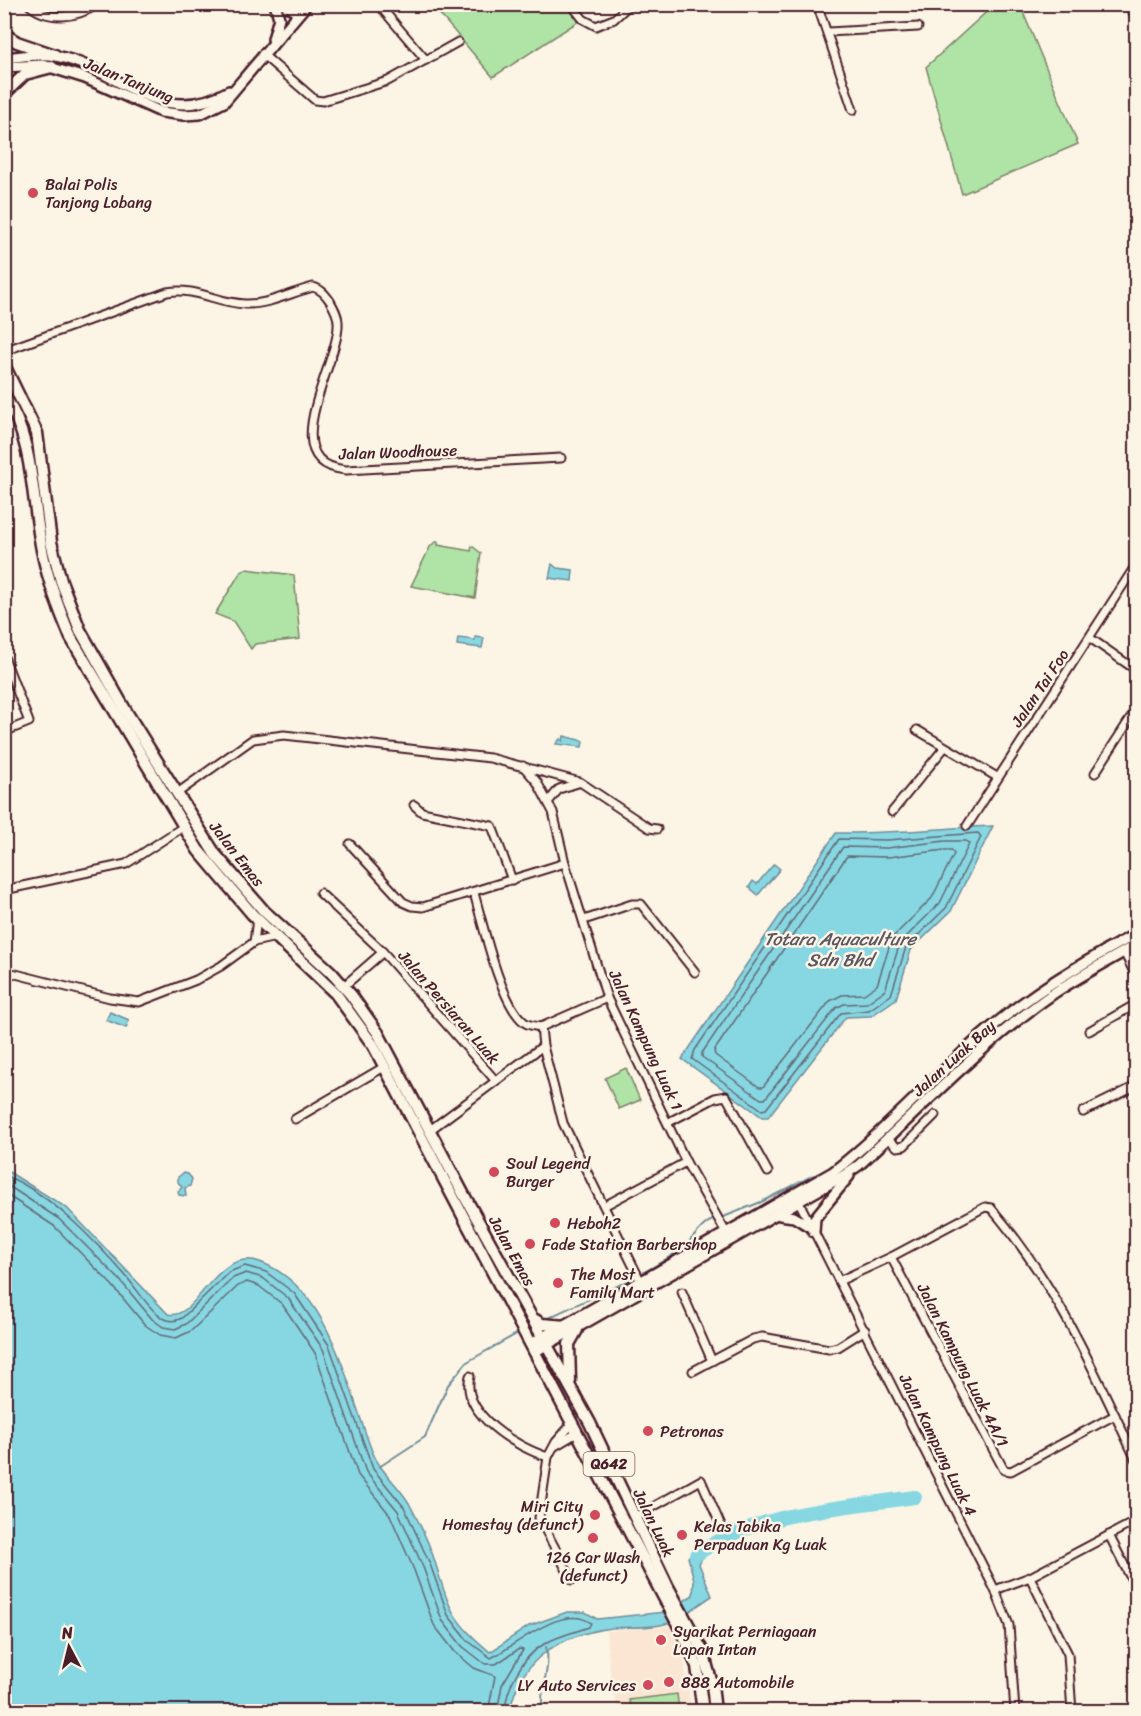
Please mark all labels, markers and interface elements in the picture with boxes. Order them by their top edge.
street label: Jalan Tanjung [79,48,179,111]
place label: Balai Polis Tanjong Lobang [45,170,152,217]
marker: Balai Polis Tanjong Lobang [26,186,40,200]
street label: Jalan Woodhouse [337,435,458,469]
street label: Jalan Tai Foo [1002,643,1077,734]
street label: Jalan Emas [201,814,273,894]
water label: Totara Aquaculture Sdn Bhd [764,923,918,976]
street label: Jalan Persiaran Luak [390,942,508,1071]
street label: Jalan Kampung Luak 1 [600,964,691,1115]
street label: Jalan Luak Bay [905,1012,1003,1104]
place label: Soul Legend Burger [506,1149,592,1196]
marker: Soul Legend Burger [487,1165,501,1179]
street label: Jalan Emas [480,1209,544,1292]
place label: Heboh2 [567,1209,621,1238]
marker: Heboh2 [548,1216,562,1230]
place label: Fade Station Barbershop [542,1230,717,1259]
marker: Fade Station Barbershop [523,1237,537,1251]
place label: The Most Family Mart [570,1260,655,1307]
marker: The Most Family Mart [551,1276,565,1290]
street label: Jalan Kampung Luak 4A/1 [913,1280,1013,1450]
street label: Jalan Kampung Luak 4 [895,1371,981,1519]
place label: Petronas [660,1417,724,1446]
marker: Petronas [641,1424,655,1438]
road number: Q642 [584,1452,634,1476]
street label: Jalan Luak [624,1483,683,1562]
place label: Miri City Homestay (defunct) [442,1492,584,1539]
marker: Miri City Homestay (defunct) [588,1508,602,1522]
place label: Kelas Tabika Perpaduan Kg Luak [694,1512,827,1559]
marker: Kelas Tabika Perpaduan Kg Luak [675,1528,689,1542]
marker: 126 Car Wash (defunct) [586,1531,600,1545]
place label: 126 Car Wash (defunct) [546,1543,640,1590]
north arrow [39,1617,99,1677]
text: N [59,1617,75,1648]
place label: Syarikat Perniagaan Lapan Intan [673,1617,817,1664]
marker: Syarikat Perniagaan Lapan Intan [654,1633,668,1647]
place label: 888 Automobile [681,1668,794,1697]
place label: LY Auto Services [517,1671,637,1700]
marker: 888 Automobile [662,1675,676,1689]
marker: LY Auto Services [641,1678,655,1692]

